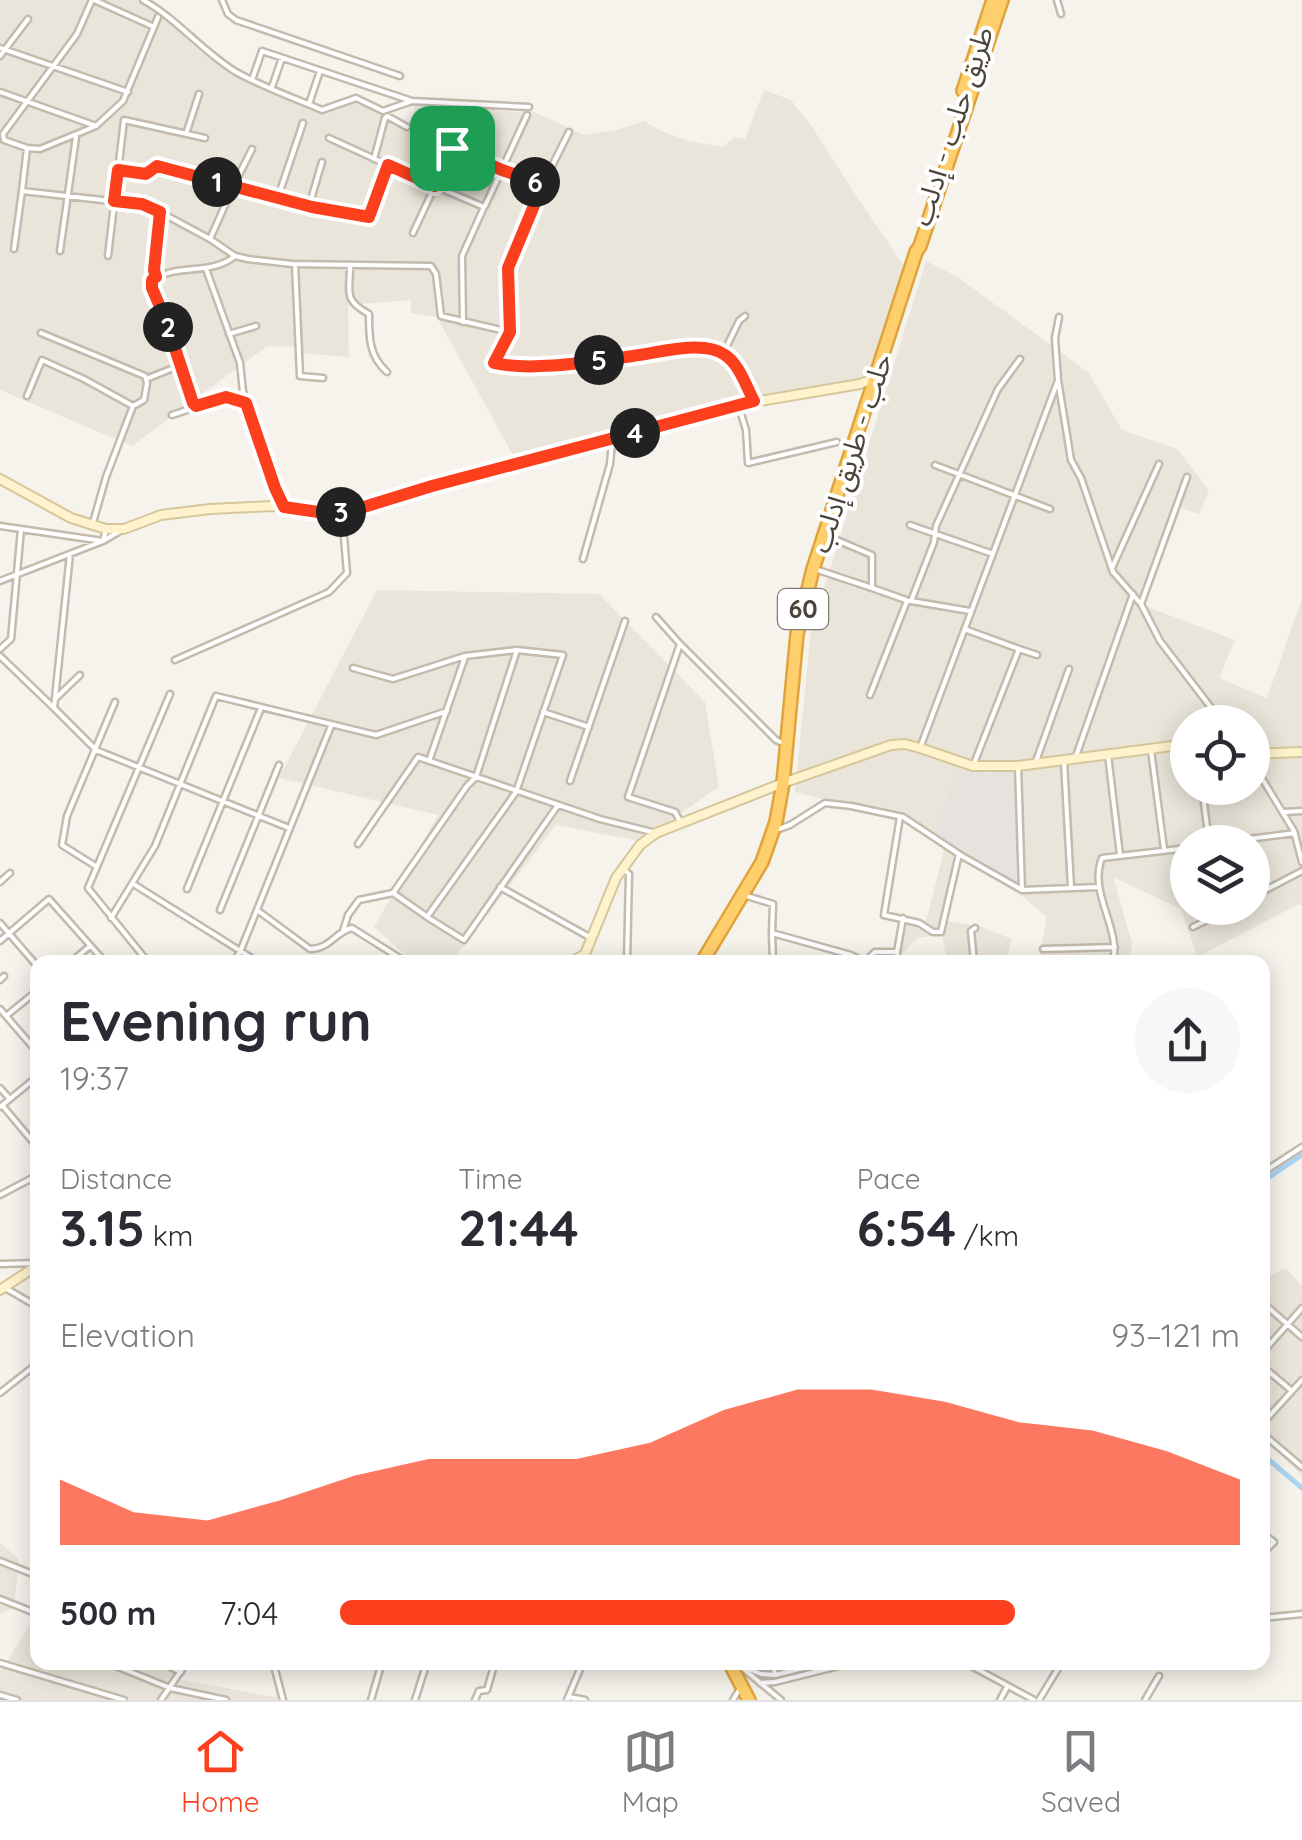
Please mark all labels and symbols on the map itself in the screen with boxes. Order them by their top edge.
street label: طريق حلب - إدلب [903,22,1002,230]
pin [410,106,495,191]
pin: 1 [192,157,242,207]
pin: 6 [510,157,560,207]
pin: 2 [143,302,193,352]
pin: 5 [574,335,624,385]
street label: حلب - طريق إدلب [802,349,901,557]
pin: 4 [610,408,660,458]
pin: 3 [316,487,366,537]
road number: 60 [778,589,828,629]

